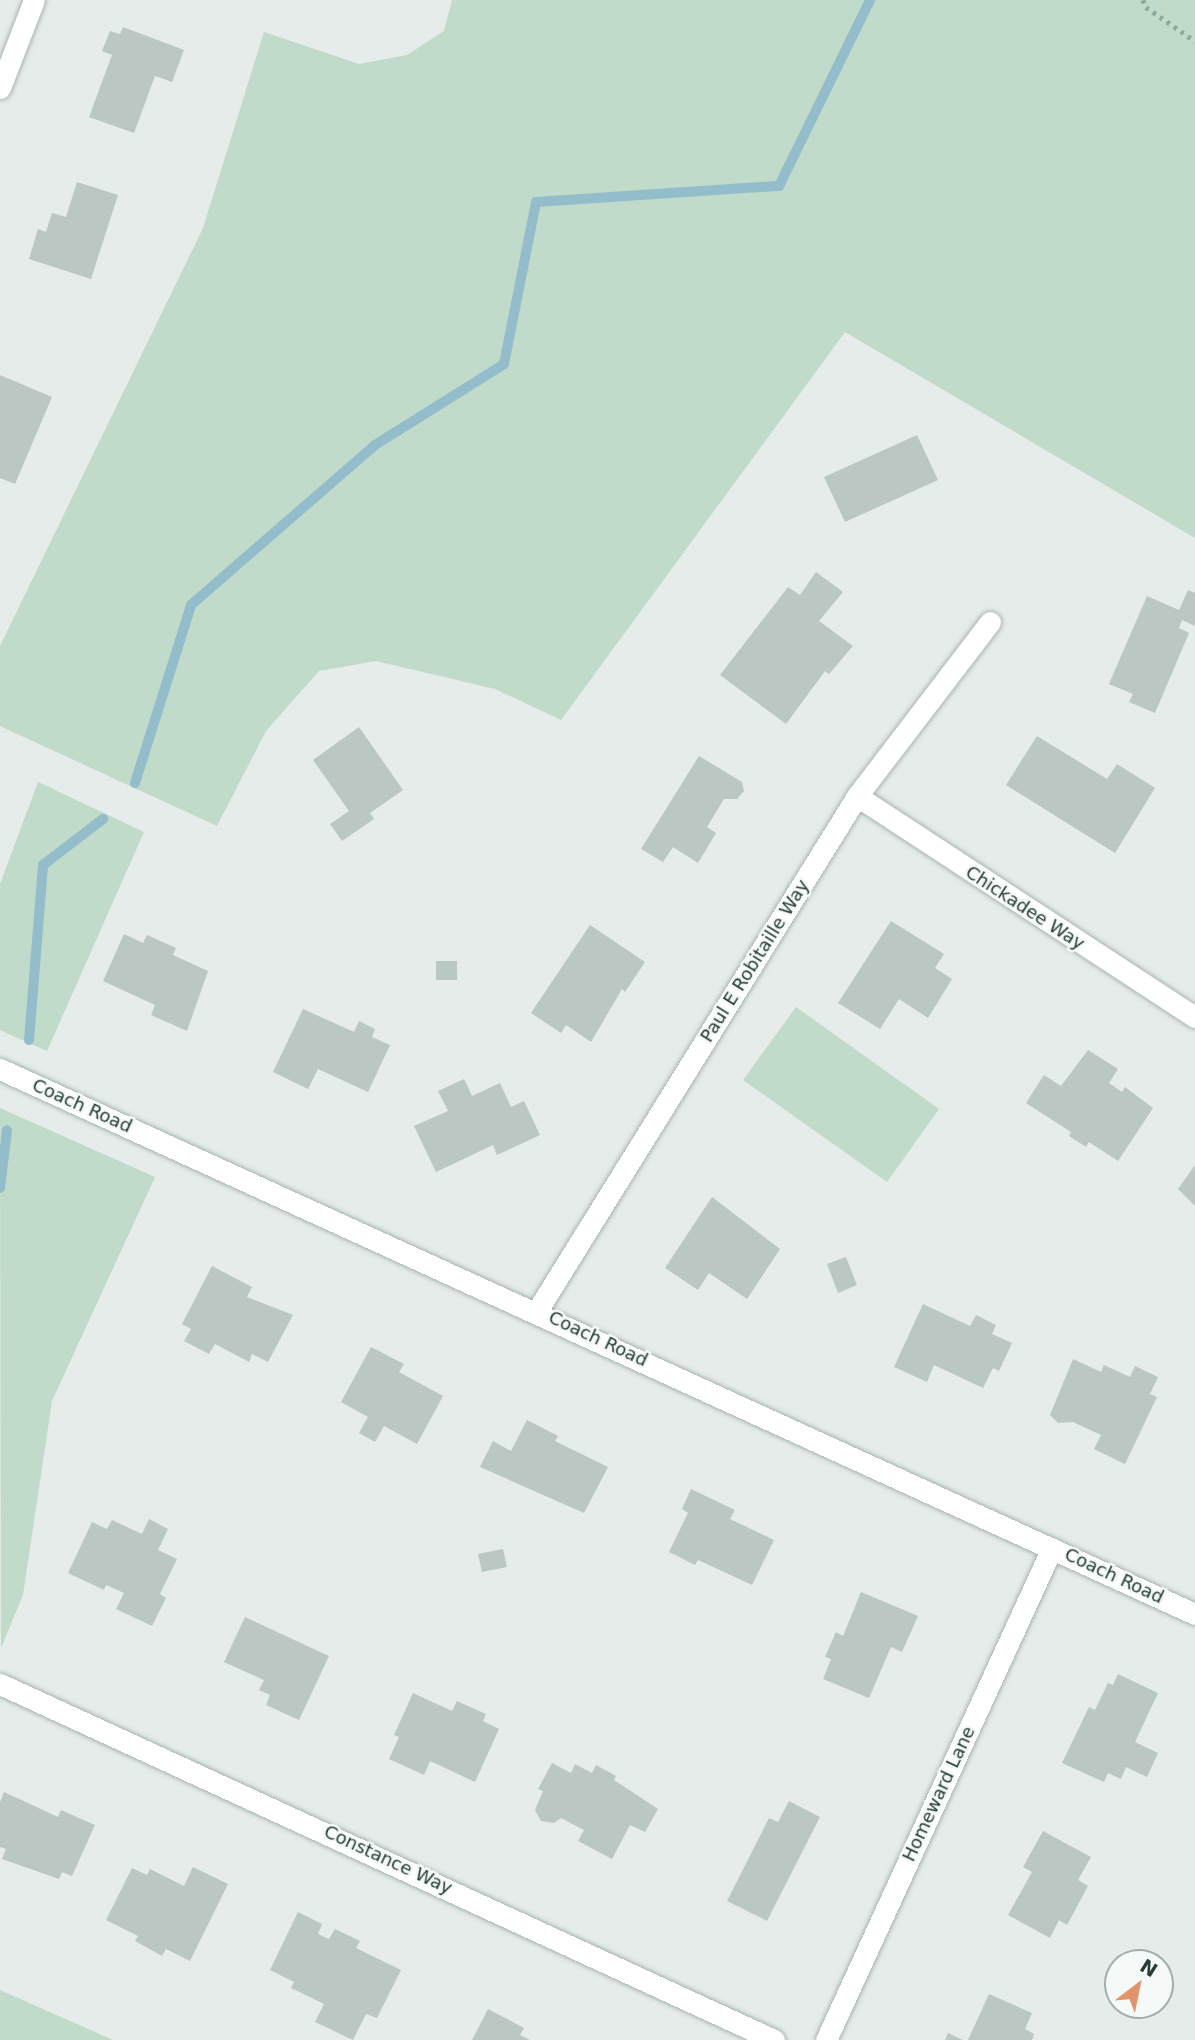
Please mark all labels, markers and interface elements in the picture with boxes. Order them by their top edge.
street label: Chickadee Way [961,861,1089,955]
street label: Paul E Robitaille Way [696,876,814,1046]
street label: Coach Road [29,1074,135,1138]
street label: Coach Road [545,1307,651,1371]
street label: Coach Road [1061,1544,1167,1608]
street label: Homeward Lane [898,1723,980,1865]
street label: Constance Way [320,1821,456,1899]
north arrow [1104,1949,1174,2019]
text: N [1136,1954,1162,1981]

